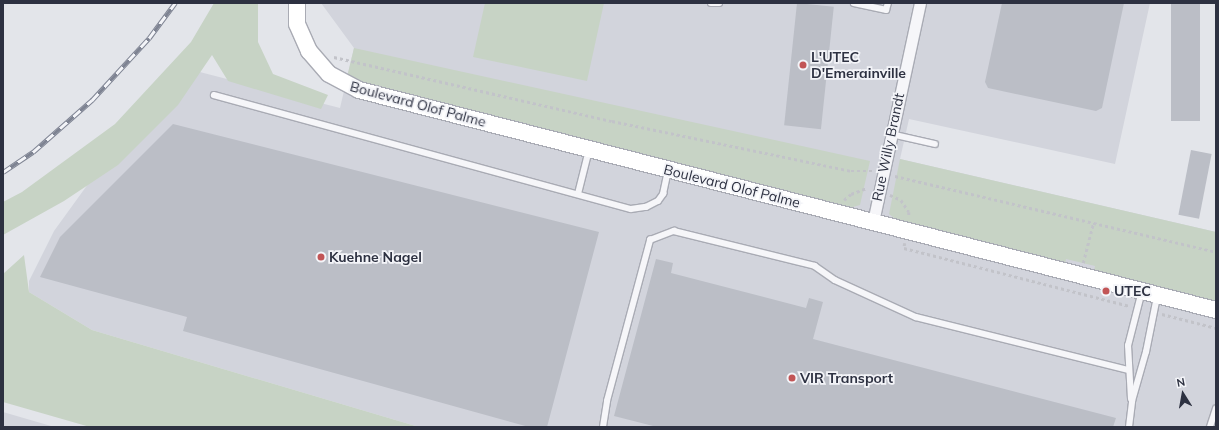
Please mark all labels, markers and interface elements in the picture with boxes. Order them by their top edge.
place label: L'UTEC D'Emerainville [811,49,906,82]
marker: L'UTEC D'Emerainville [798,60,808,70]
street label: Boulevard Olof Palme [348,78,488,130]
street label: Rue Willy Brandt [868,91,908,203]
street label: Boulevard Olof Palme [662,161,802,211]
place label: Kuehne Nagel [329,249,422,265]
marker: Kuehne Nagel [316,252,326,262]
place label: UTEC [1114,283,1151,299]
marker: UTEC [1101,286,1111,296]
place label: VIR Transport [800,370,893,386]
marker: VIR Transport [787,373,797,383]
north arrow [1163,374,1203,414]
text: N [1175,375,1186,390]

